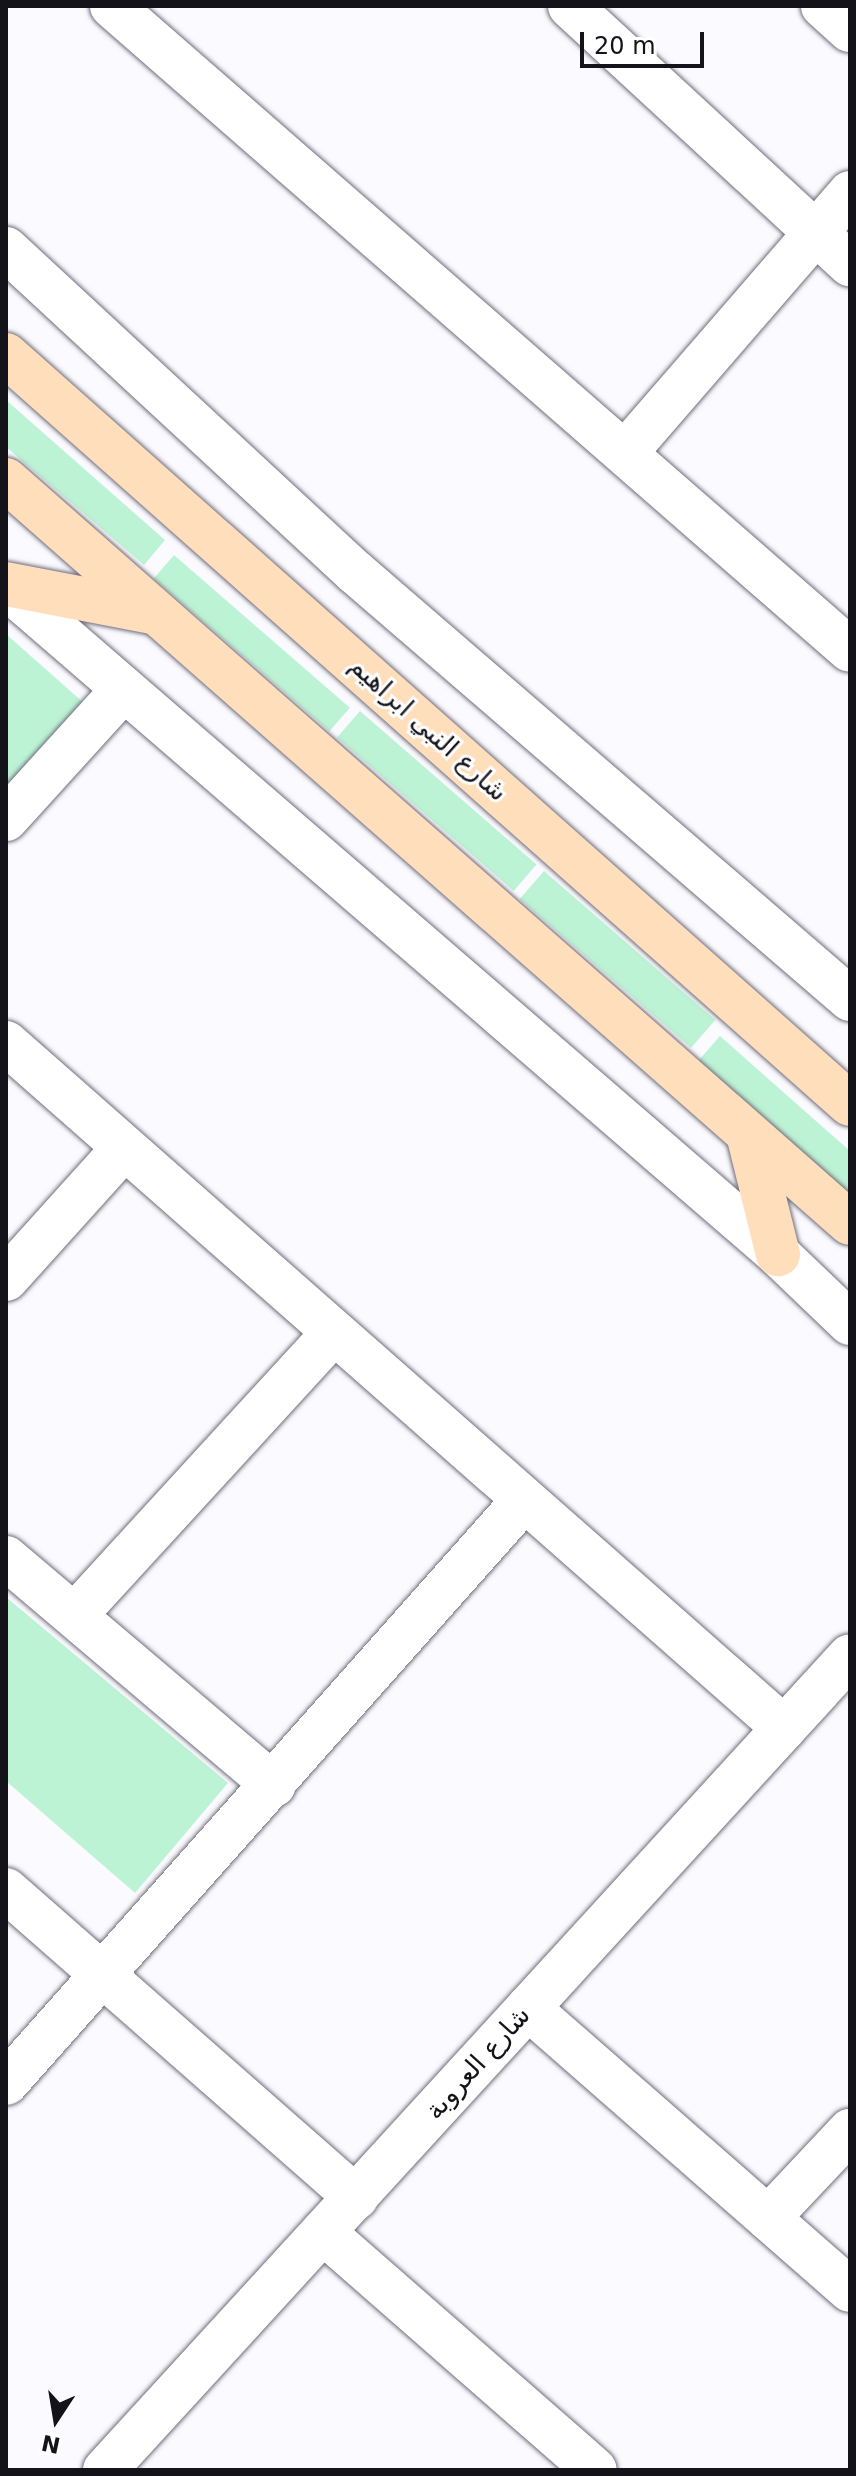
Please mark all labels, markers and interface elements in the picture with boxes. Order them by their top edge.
scale bar [584,16,708,66]
text: 20 m [594,32,656,60]
street label: شارع النبي ابراهيم [343,650,513,808]
street label: شارع العروبة [419,2000,537,2126]
north arrow [16,2380,96,2460]
text: N [39,2430,63,2458]

